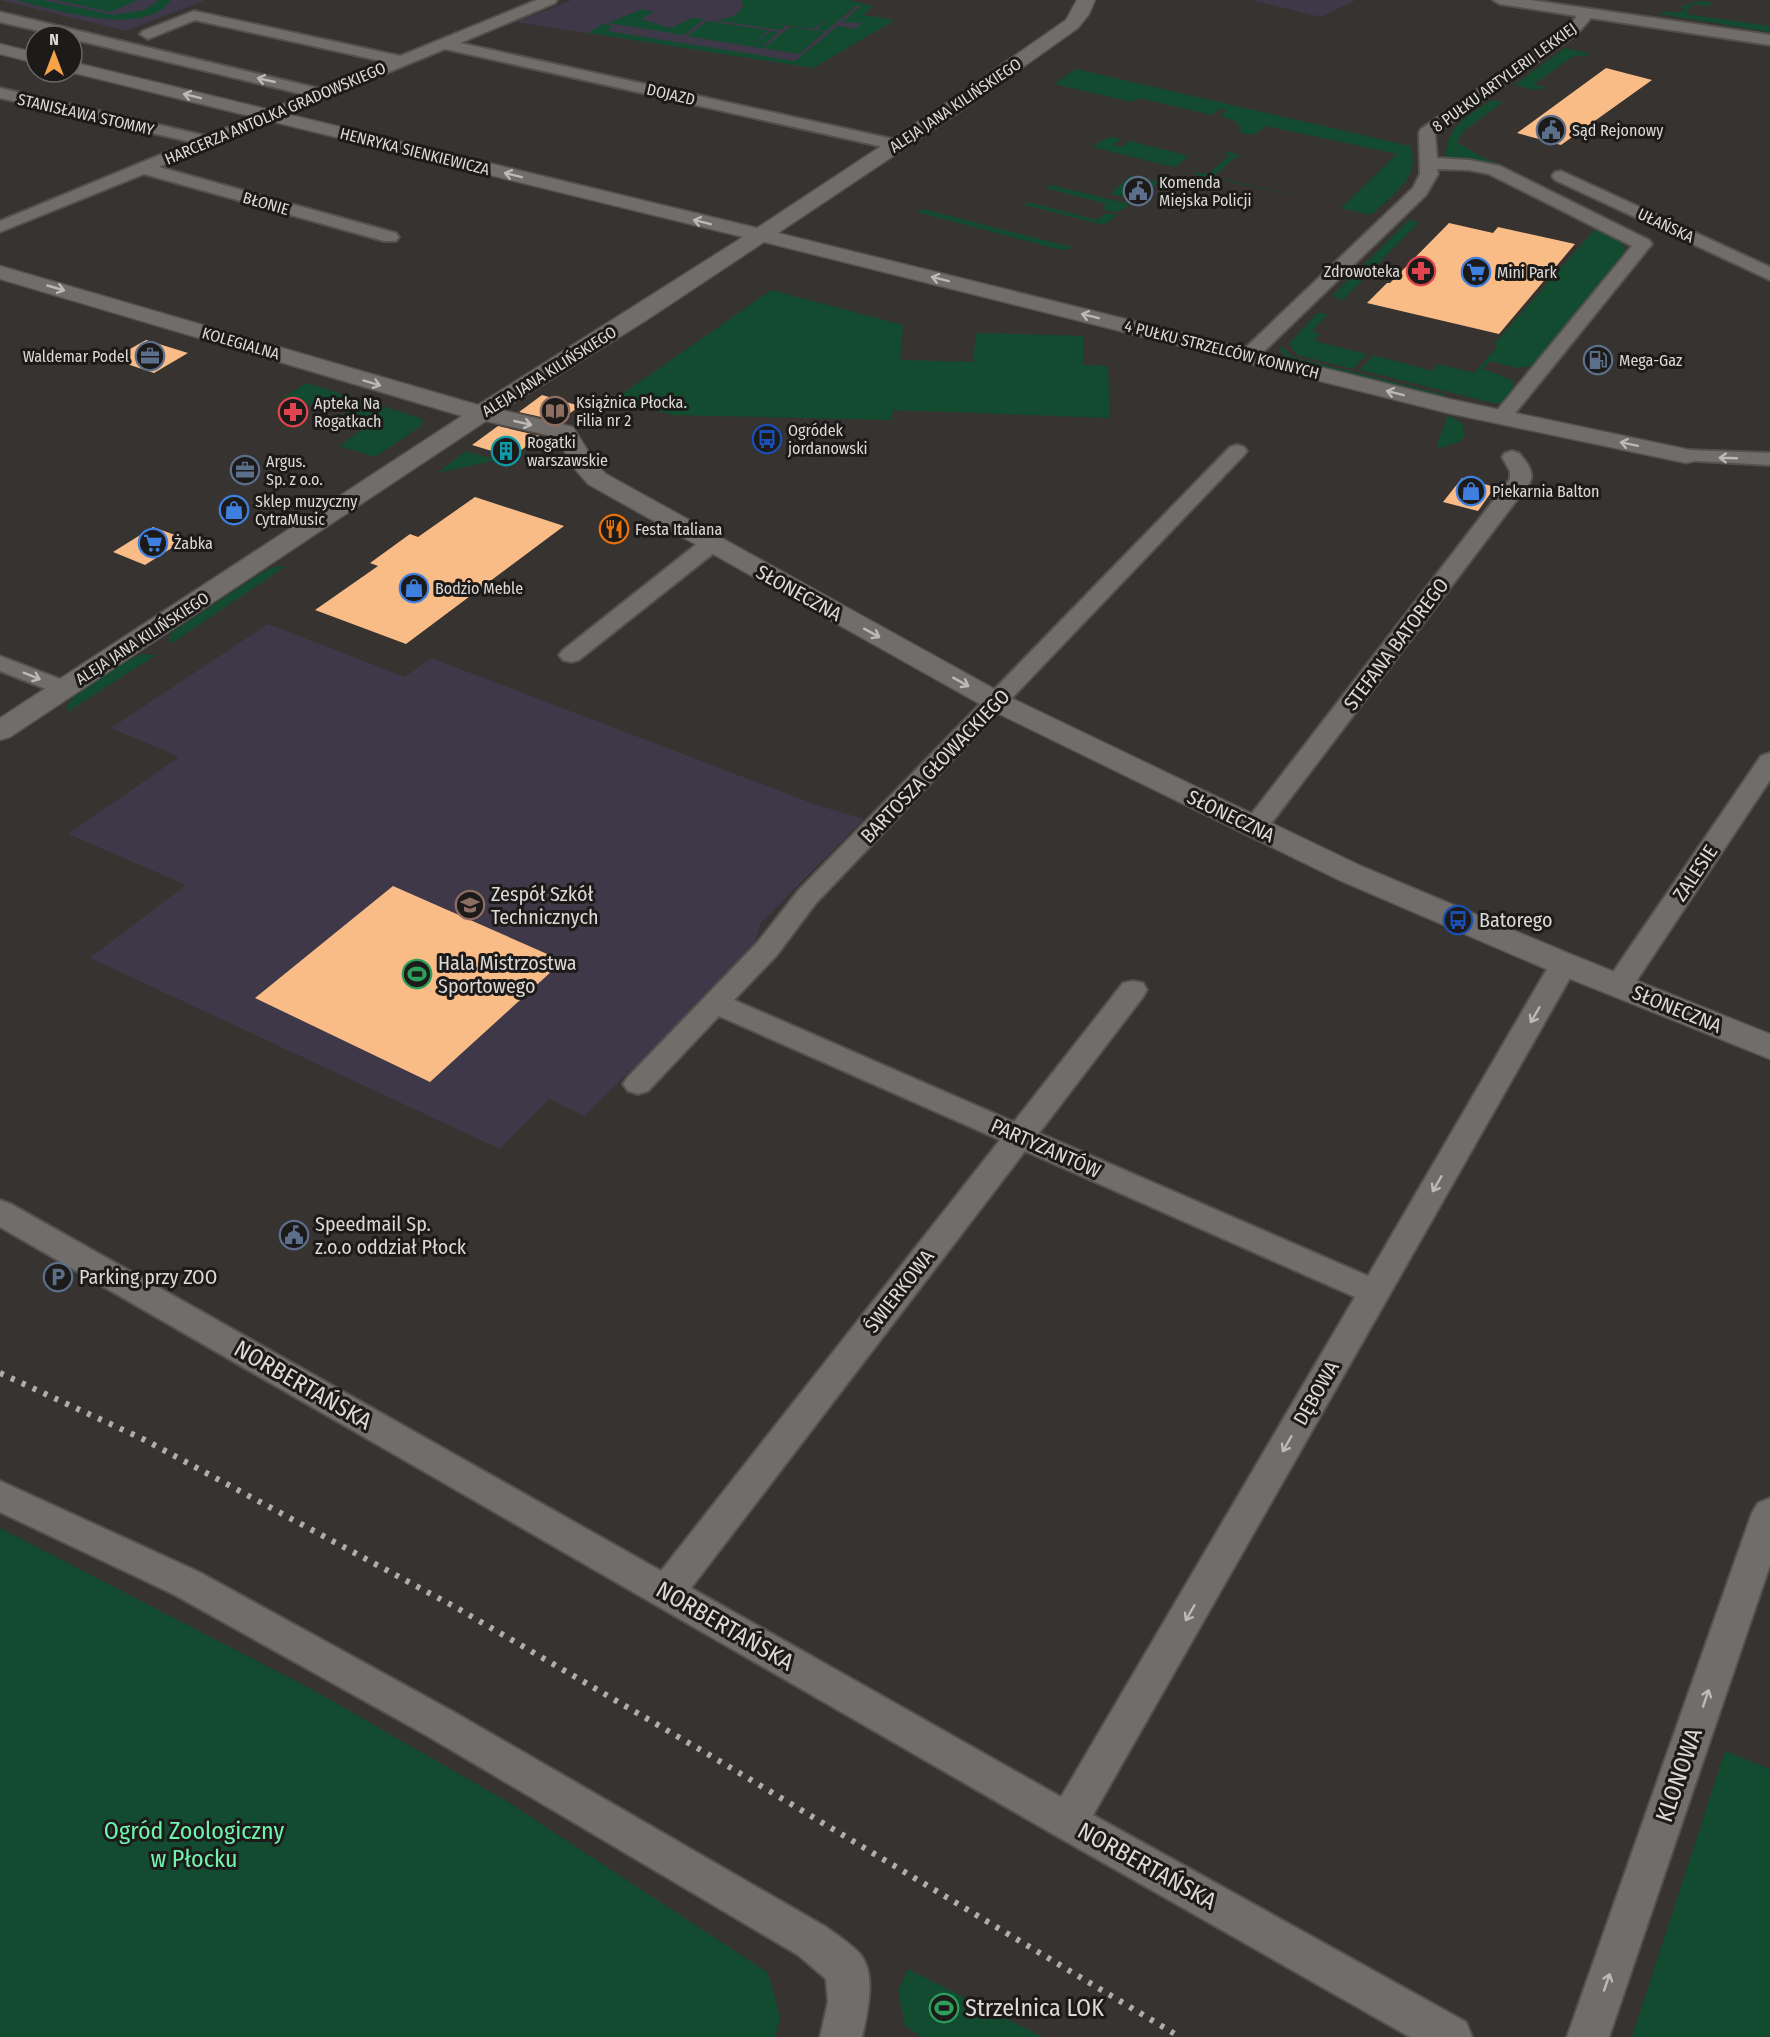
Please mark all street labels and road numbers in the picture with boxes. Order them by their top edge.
street label: 8 PUŁKU ARTYLERII LEKKIEJ [1428,19,1580,136]
street label: ALEJA JANA KILIŃSKIEGO [886,54,1025,157]
street label: HARCERZA ANTOLKA GRADOWSKIEGO [162,58,388,169]
street label: DOJAZD [645,80,697,109]
street label: STANISŁAWA STOMMY [16,90,156,139]
street label: HENRYKA SIENKIEWICZA [338,124,492,179]
street label: BŁONIE [241,188,291,219]
street label: UŁAŃSKA [1635,204,1697,247]
street label: 4 PUŁKU STRZELCÓW KONNYCH [1123,316,1321,383]
street label: ALEJA JANA KILIŃSKIEGO [479,322,620,421]
street label: KOLEGIALNA [200,323,282,364]
street label: SŁONECZNA [752,560,846,627]
street label: STEFANA BATOREGO [1338,573,1454,715]
street label: ALEJA JANA KILIŃSKIEGO [72,588,212,689]
street label: BARTOSZA GŁOWACKIEGO [855,684,1015,848]
street label: SŁONECZNA [1183,785,1279,848]
street label: ZALESIE [1668,840,1722,906]
street label: SŁONECZNA [1629,980,1726,1038]
street label: PARTYZANTÓW [987,1113,1105,1183]
street label: ŚWIERKOWA [859,1244,939,1337]
street label: NORBERTAŃSKA [229,1333,378,1436]
street label: DĘBOWA [1288,1356,1344,1429]
street label: NORBERTAŃSKA [651,1574,800,1677]
street label: KLONOWA [1650,1724,1708,1826]
street label: NORBERTAŃSKA [1073,1816,1222,1916]

